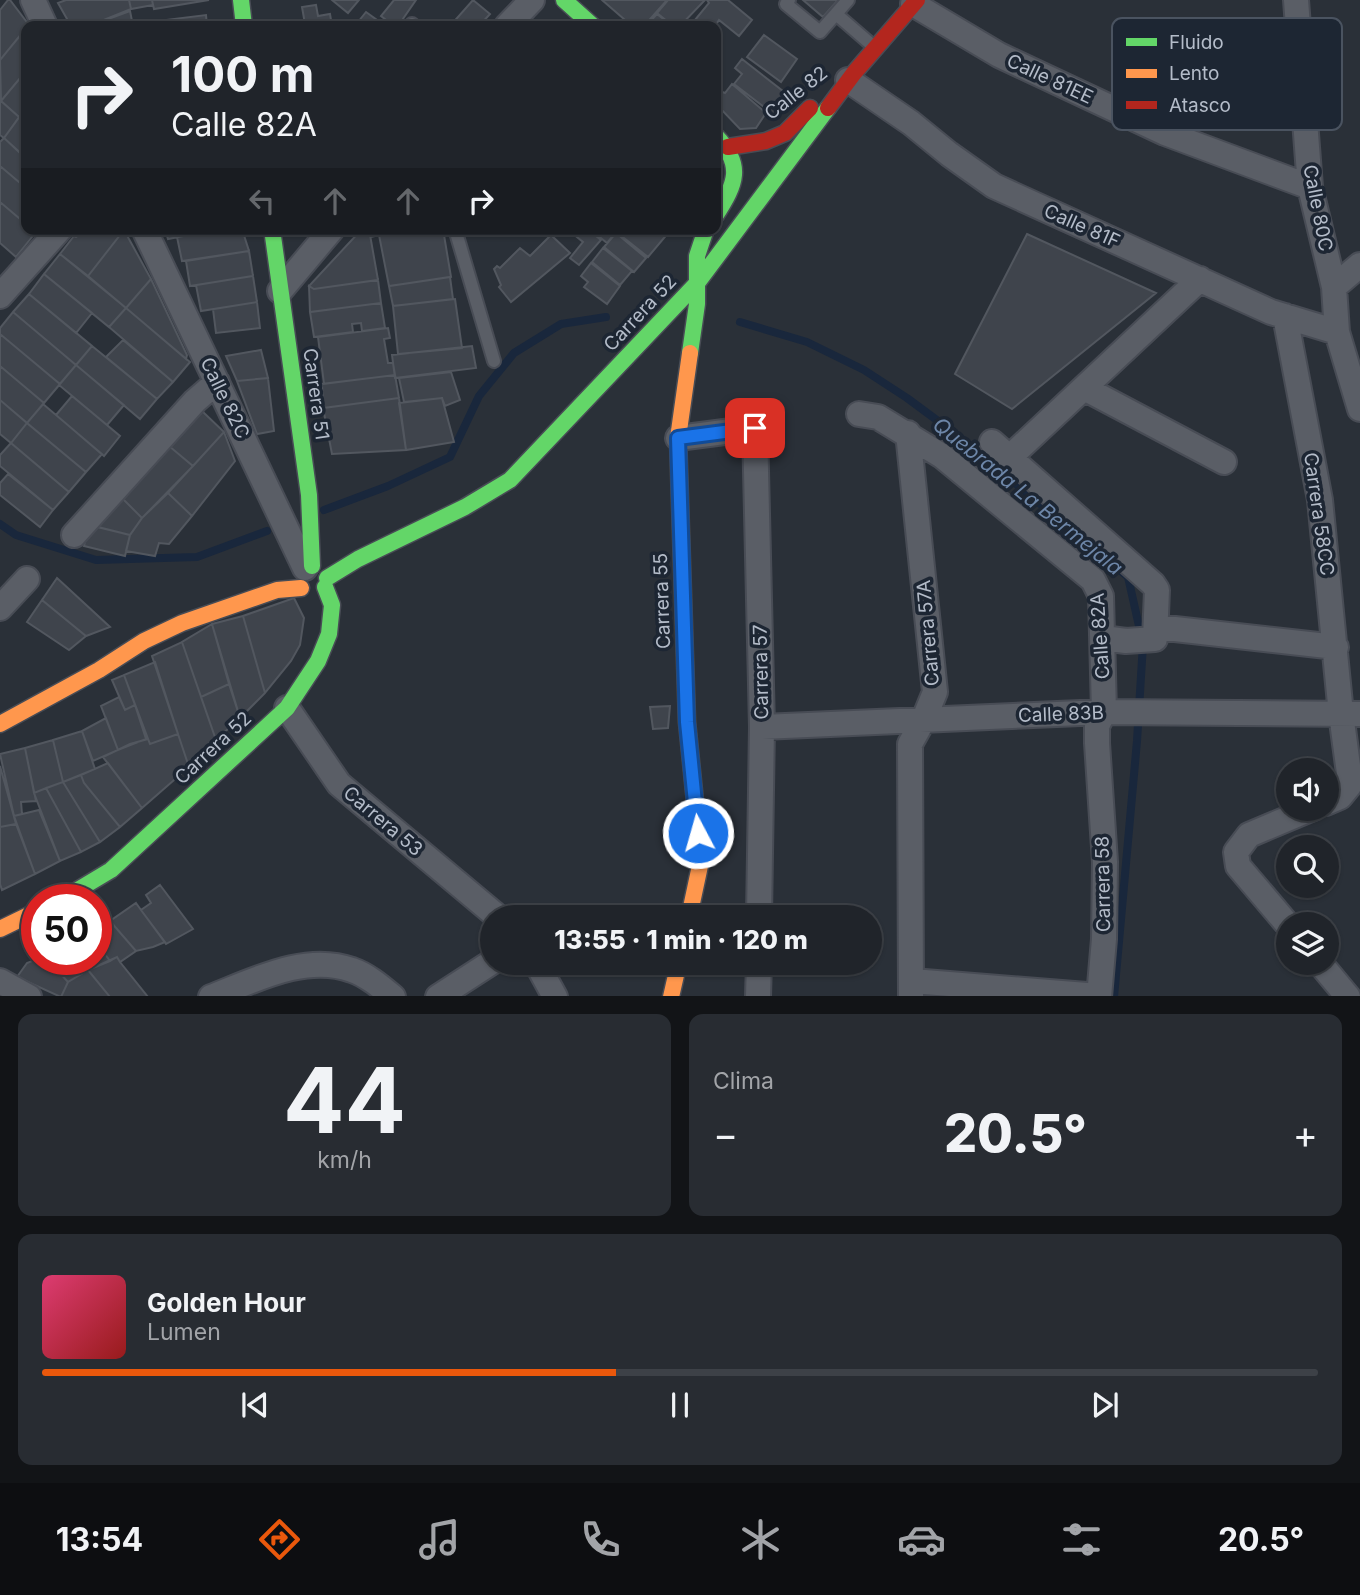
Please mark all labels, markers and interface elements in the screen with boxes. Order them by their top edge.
legend [1112,18,1342,130]
text: Fluido [1169,31,1224,54]
text: 100 m [171,45,315,104]
icon: right [56,49,147,140]
street label: Calle 81EE [1003,49,1097,109]
street label: Calle 82 [760,61,832,125]
text: Lento [1169,62,1219,85]
text: Atasco [1169,94,1231,117]
text: Calle 82A [171,105,317,144]
street label: Calle 80C [1298,163,1338,253]
icon: left [243,182,281,220]
icon: ahead [316,182,354,220]
icon: ahead [389,182,427,220]
icon: right [462,182,500,220]
street label: Calle 81F [1040,199,1124,253]
street label: Carrera 52 [599,270,681,356]
street label: Carrera 51 [298,347,334,441]
street label: Calle 82C [196,354,254,442]
pin [725,398,785,458]
icon: arrive [736,409,774,447]
water label: Quebrada La Bermejala [928,412,1128,580]
street label: Carrera 58CC [1299,451,1339,577]
street label: Carrera 55 [649,553,675,649]
street label: Carrera 57A [912,579,944,687]
street label: Calle 82A [1086,592,1114,680]
street label: Carrera 57 [749,624,773,720]
street label: Calle 83B [1018,701,1104,727]
street label: Carrera 52 [170,707,256,789]
map controls [1276,758,1339,975]
button: sound [1276,758,1339,821]
street label: Carrera 53 [339,781,427,861]
position arrow [661,796,735,870]
button: search [1276,835,1339,898]
street label: Carrera 58 [1091,836,1115,932]
speed limit sign: 50 [21,884,112,975]
button: layers [1276,912,1339,975]
text: 13:55 · 1 min · 120 m [554,924,808,955]
text: 44 [283,1045,406,1155]
text: Clima [713,1067,774,1095]
text: 20.5° [944,1102,1087,1165]
text: − [713,1111,738,1157]
text: + [1293,1111,1318,1157]
text: km/h [317,1146,372,1174]
text: Golden Hour [147,1287,306,1318]
text: Lumen [147,1318,221,1346]
icon: previous [236,1386,274,1424]
icon: pause [661,1386,699,1424]
icon: next [1086,1386,1124,1424]
icon: directions [255,1515,304,1564]
icon: music [415,1515,464,1564]
icon: phone [576,1515,625,1564]
icon: climate [736,1515,785,1564]
icon: car [897,1515,946,1564]
icon: filters [1057,1515,1106,1564]
text: 13:54 [56,1520,143,1559]
text: 20.5° [1218,1520,1304,1559]

